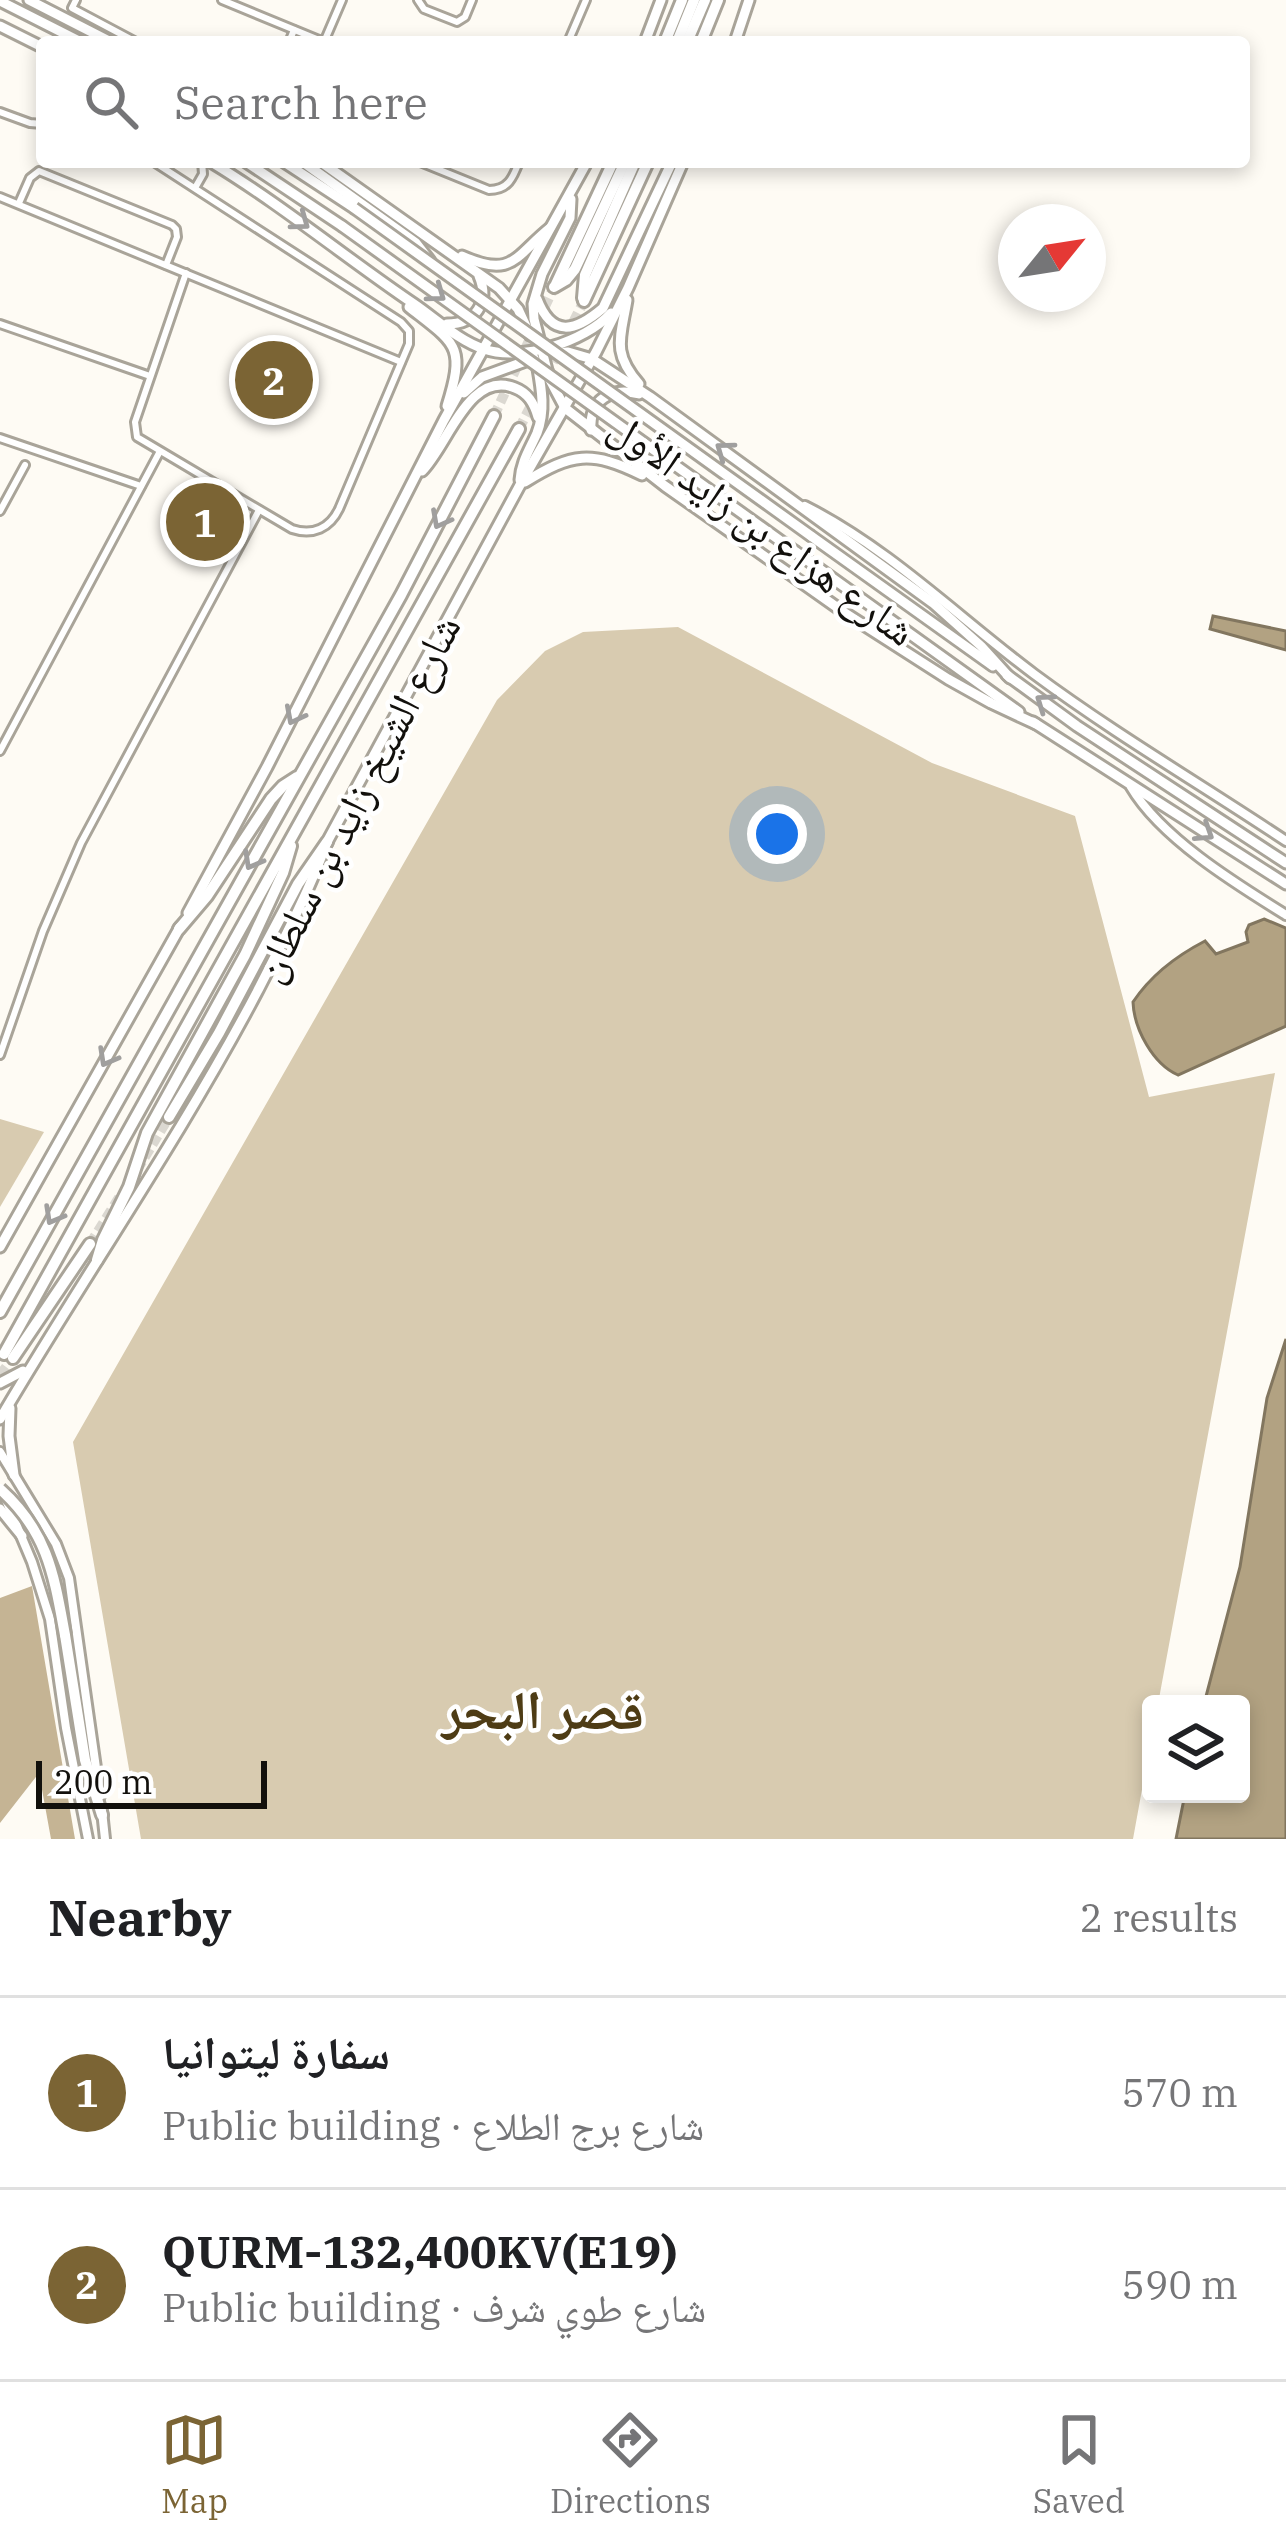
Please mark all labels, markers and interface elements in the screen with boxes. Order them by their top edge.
search box [36,36,1250,168]
icon: search [78,69,144,135]
text: Search here [174,73,428,131]
north arrow [998,204,1106,312]
one-way arrow [288,208,310,230]
one-way arrow [424,280,445,302]
pin: 2 [235,335,313,425]
street label: شارع هزاع بن زايد الأول [599,398,927,658]
one-way arrow [716,442,738,464]
pin: 1 [166,477,244,567]
one-way arrow [431,507,454,528]
street label: شارع الشيخ زايد بن سلطان [240,605,472,991]
one-way arrow [1036,694,1057,716]
one-way arrow [285,703,308,725]
your location [747,804,807,864]
one-way arrow [1192,819,1214,841]
one-way arrow [243,848,266,870]
one-way arrow [98,1045,121,1067]
one-way arrow [44,1203,67,1225]
district label: قصر البحر [440,1674,644,1744]
map controls [1142,1695,1250,1803]
button: layers [1142,1695,1250,1803]
scale bar [36,1755,267,1808]
text: 200 m [54,1760,153,1803]
text: Nearby [48,1884,232,1950]
text: 2 results [1080,1892,1238,1943]
text: سفارة ليتوانيا [162,2023,390,2081]
text: 1 [75,2067,99,2118]
text: 570 m [1122,2067,1238,2118]
text: Public building · شارع برج الطلاع [162,2100,704,2151]
text: QURM-132,400KV(E19) [162,2222,677,2280]
text: 2 [75,2259,99,2310]
text: 590 m [1122,2259,1238,2310]
text: Public building · شارع طوي شرف [162,2282,706,2333]
tab: Map [161,2407,228,2522]
tab: Directions [550,2407,711,2522]
tab: Saved [1033,2407,1125,2522]

